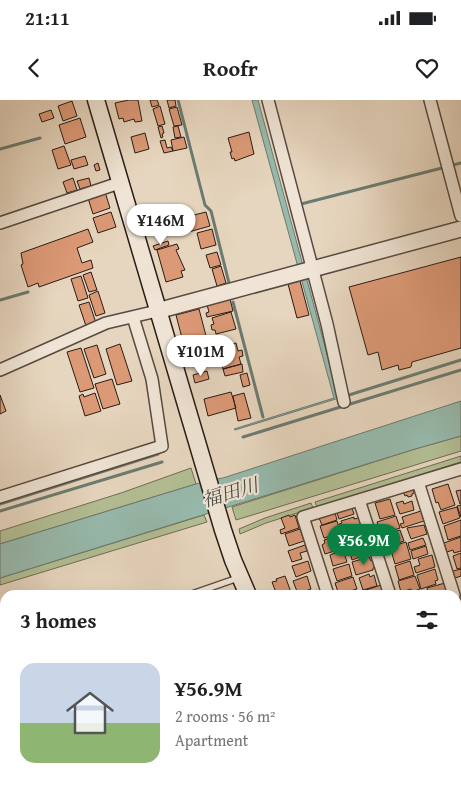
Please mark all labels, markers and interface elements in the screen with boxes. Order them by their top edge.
text: 21:11 [25,4,70,32]
text: Roofr [203,52,258,84]
icon: back [20,54,48,82]
icon: heart [413,54,441,82]
pin: ¥146M [126,204,196,246]
text: ¥146M [138,208,184,232]
pin: ¥101M [166,334,236,377]
text: ¥101M [178,339,224,363]
water label: 福田川 [199,470,263,514]
pin: ¥56.9M [323,524,405,566]
text: ¥56.9M [338,528,390,552]
text: 3 homes [20,605,96,636]
icon: filters [413,606,441,634]
text: ¥56.9M [175,673,243,704]
icon: home [60,683,120,743]
text: 2 rooms · 56 m² [175,704,275,728]
text: Apartment [175,728,248,752]

